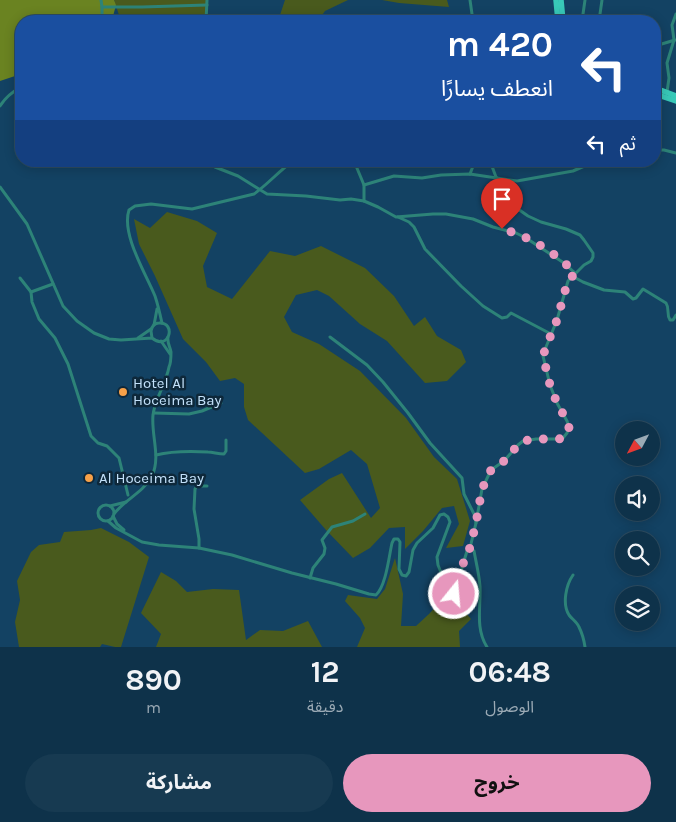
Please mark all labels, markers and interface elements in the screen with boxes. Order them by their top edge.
text: 420 m [447,24,553,65]
icon: left [571,35,636,100]
text: انعطف يسارًا [441,76,553,102]
icon: left [582,130,610,158]
text: ثم [620,133,636,155]
pin [481,178,523,229]
icon: arrive [488,185,516,213]
place label: Hotel Al Hoceima Bay [133,374,222,409]
marker: Hotel Al Hoceima Bay [117,386,129,398]
north arrow [615,421,660,466]
map controls [615,421,660,631]
place label: Al Hoceima Bay [99,469,204,487]
marker: Al Hoceima Bay [83,472,95,484]
button: sound [615,476,660,521]
button: search [615,531,660,576]
position arrow [427,567,479,619]
button: layers [615,586,660,631]
text: 12 [311,654,340,690]
text: 06:48 [468,654,551,690]
text: 890 [125,662,182,698]
text: دقيقة [307,697,343,716]
text: الوصول [485,697,534,716]
text: m [146,698,161,717]
button: مشاركة [25,754,333,812]
button: خروج [343,754,651,812]

